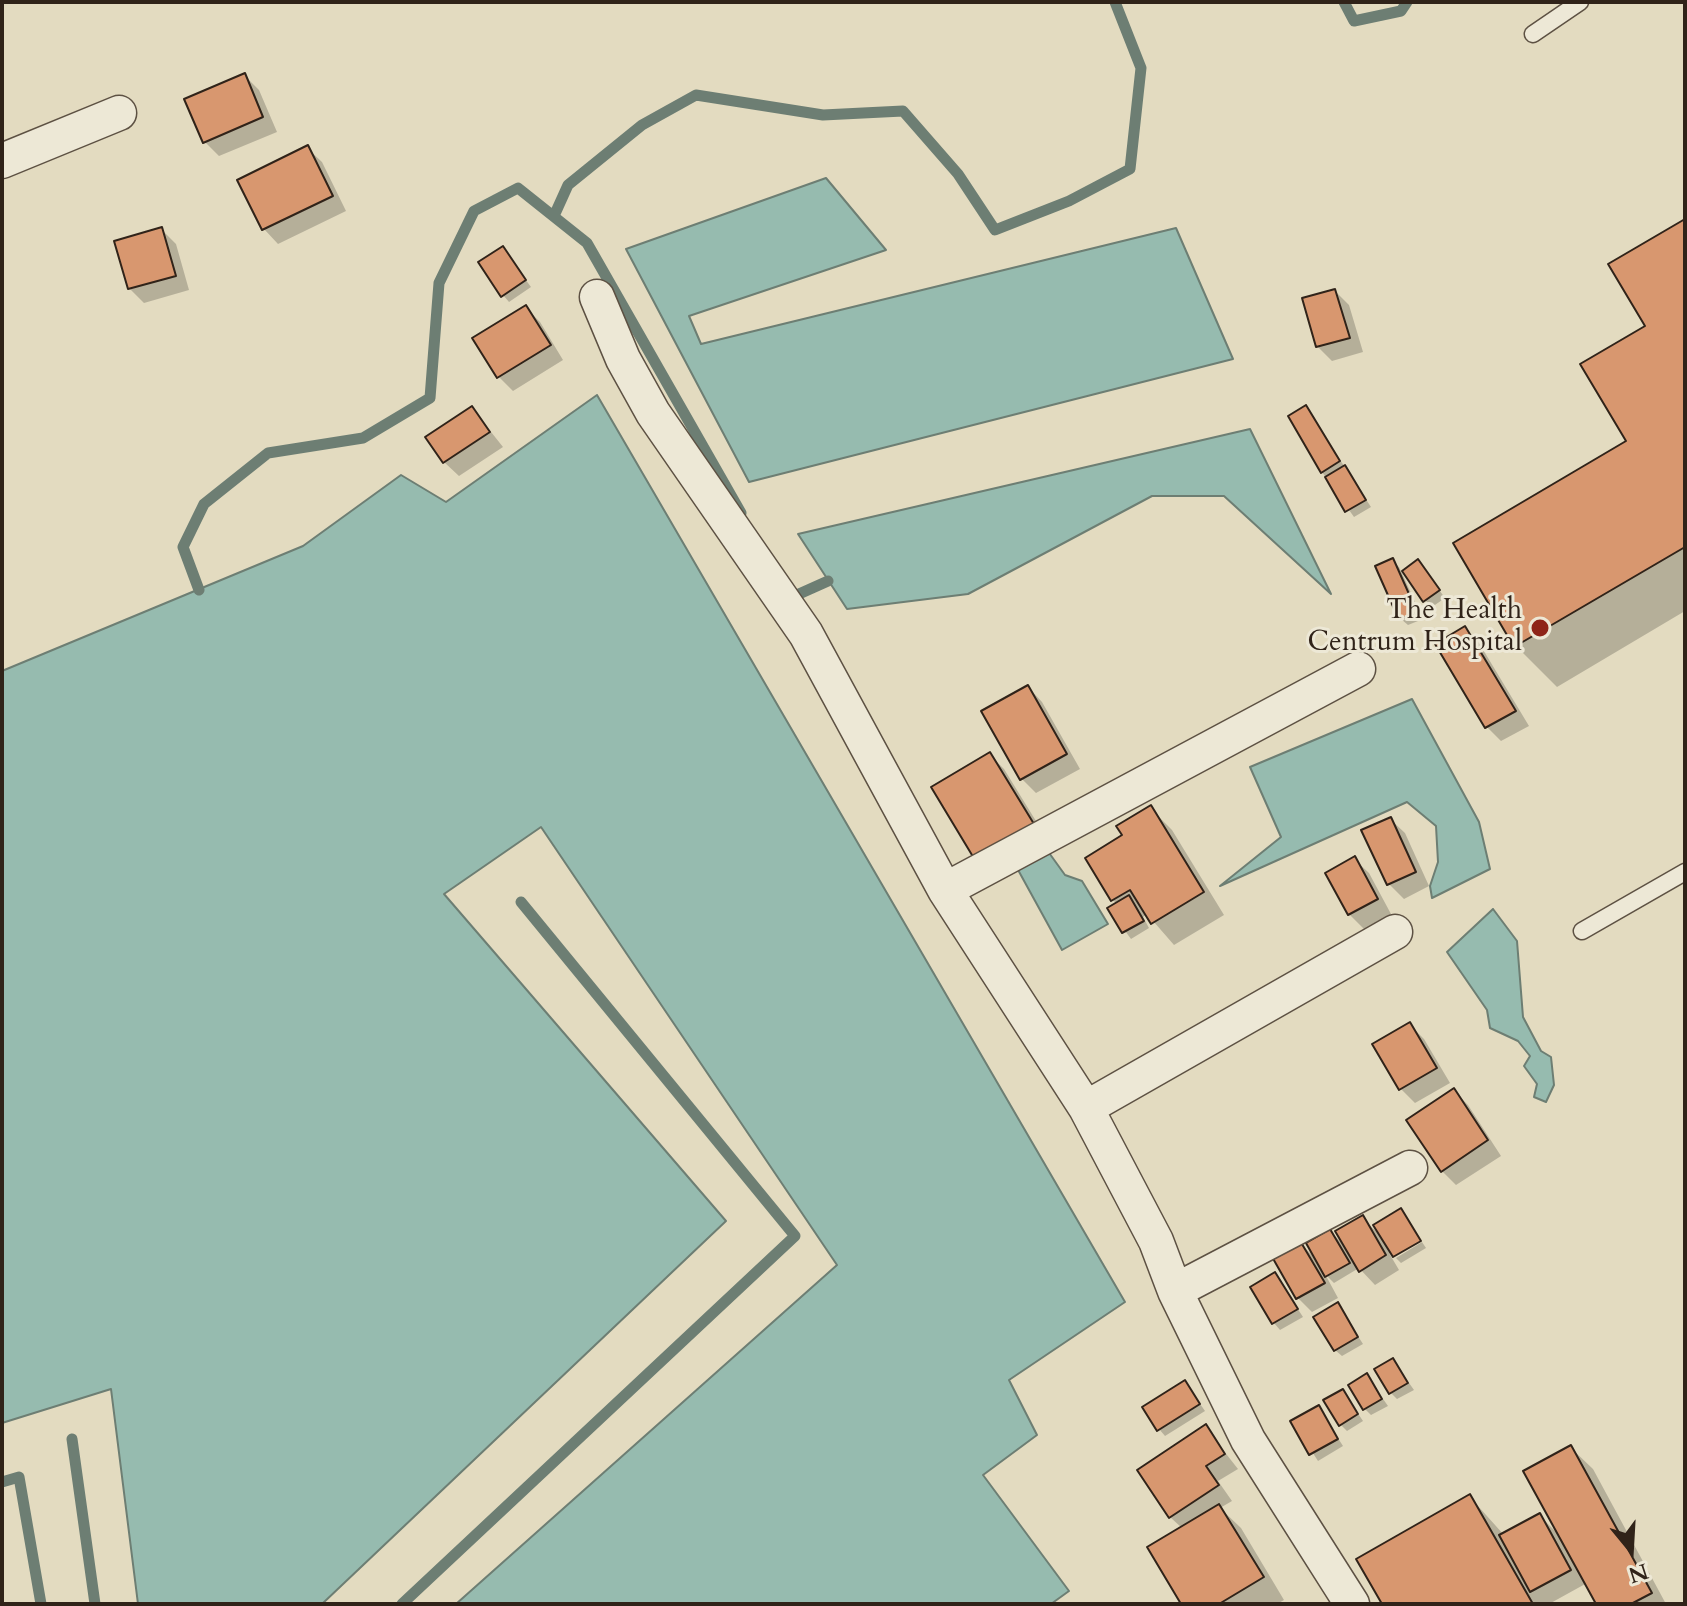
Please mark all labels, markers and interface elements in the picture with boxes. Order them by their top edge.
place label: The Health Centrum Hospital [1308,595,1522,661]
marker: The Health Centrum Hospital [1529,617,1551,639]
north arrow [1591,1510,1671,1590]
text: N [1625,1556,1652,1590]

